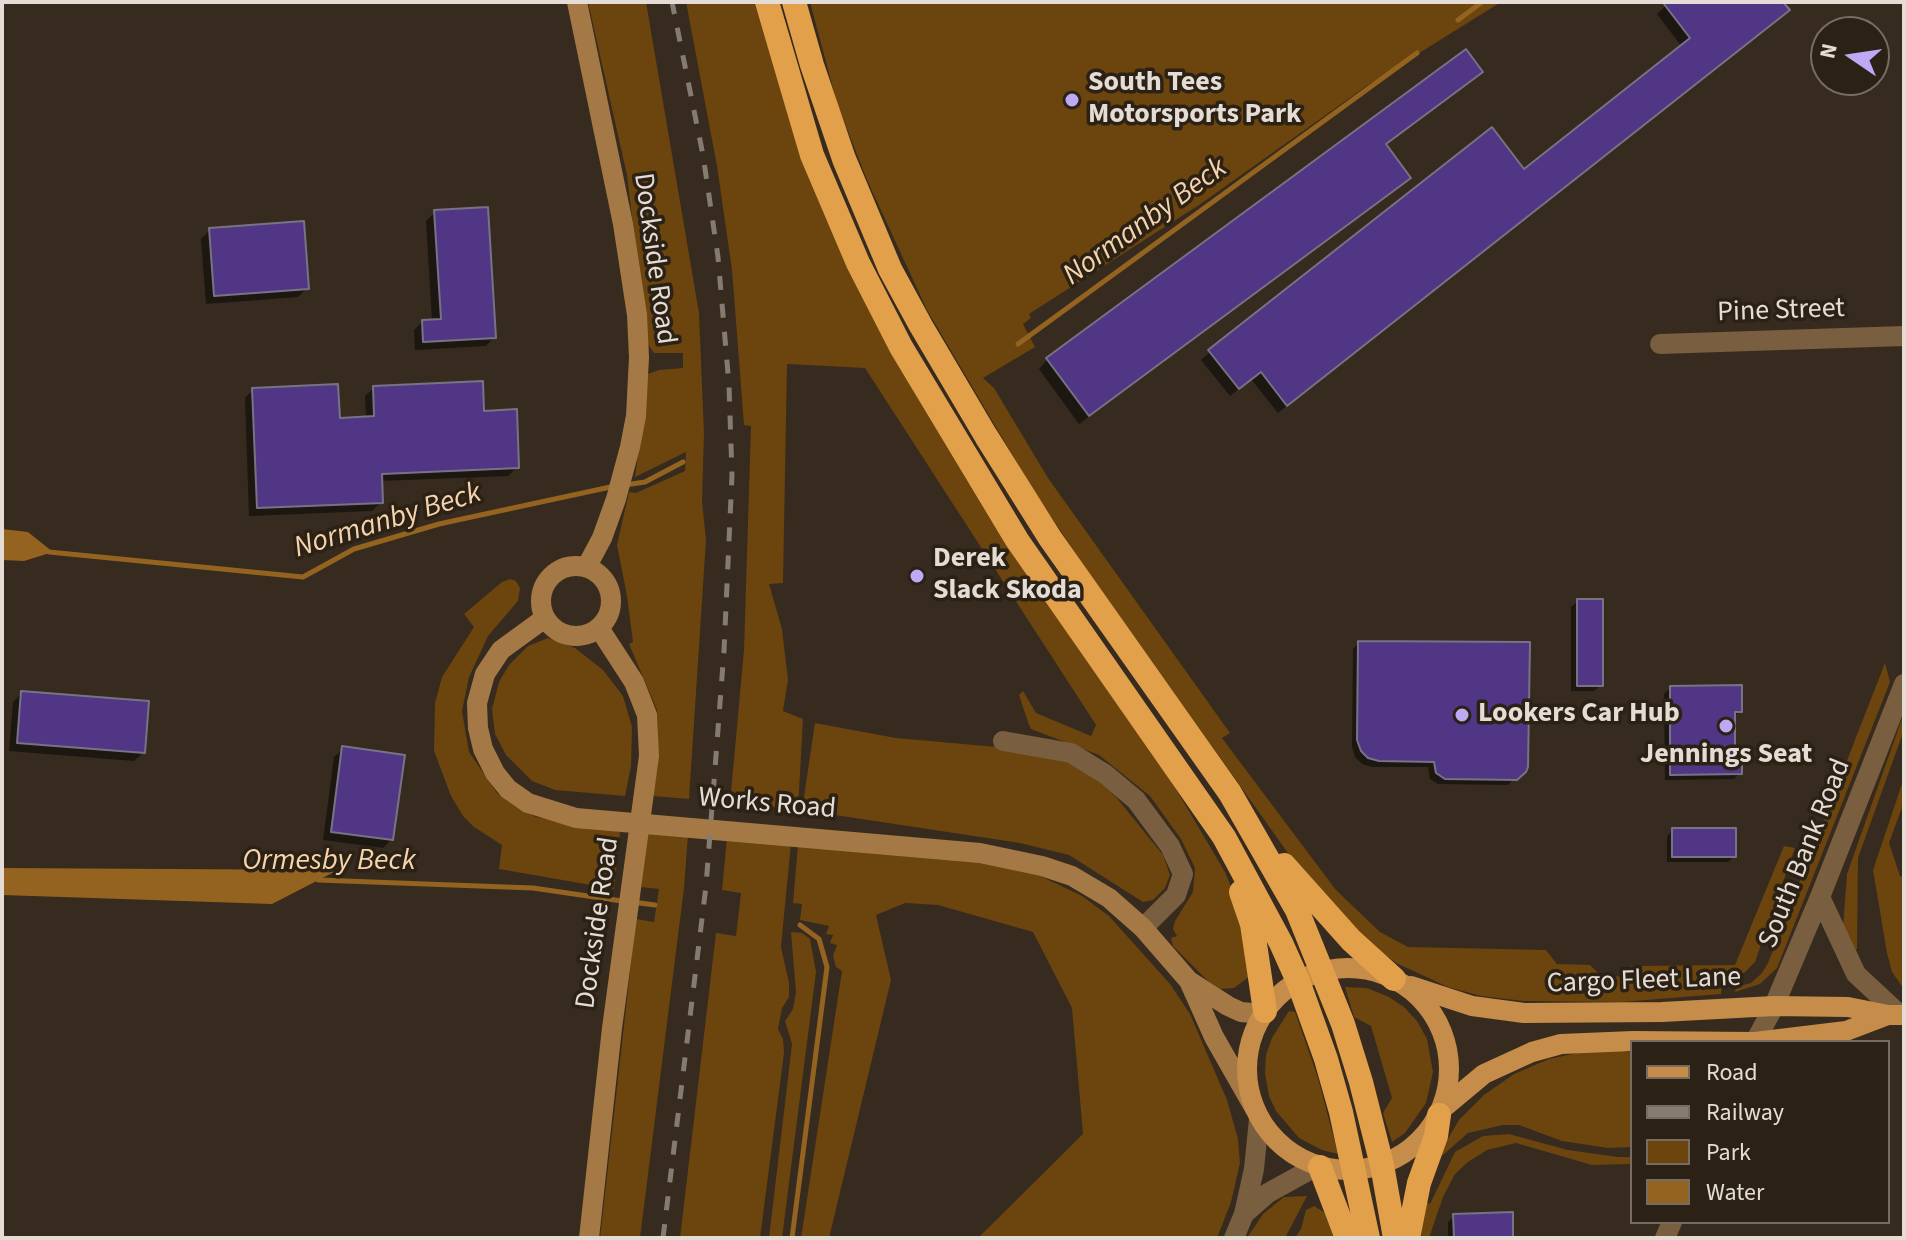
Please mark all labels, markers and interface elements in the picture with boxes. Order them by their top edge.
north arrow [1810,16,1890,96]
text: N [1811,40,1846,62]
place label: South Tees Motorsports Park [1088,67,1301,133]
marker: South Tees Motorsports Park [1063,91,1081,109]
water label: Normanby Beck [1057,151,1235,295]
street label: Dockside Road [624,171,682,347]
street label: Pine Street [1717,293,1845,331]
water label: Normanby Beck [290,476,486,568]
place label: Derek Slack Skoda [933,543,1082,609]
marker: Derek Slack Skoda [908,567,926,585]
place label: Lookers Car Hub [1478,698,1680,732]
marker: Lookers Car Hub [1453,706,1471,724]
marker: Jennings Seat [1717,717,1735,735]
place label: Jennings Seat [1640,739,1812,773]
street label: South Bank Road [1753,754,1859,954]
street label: Works Road [697,782,837,828]
street label: Dockside Road [570,835,628,1011]
water label: Ormesby Beck [242,844,416,880]
street label: Cargo Fleet Lane [1546,962,1742,1002]
legend [1630,1040,1890,1224]
text: Road [1706,1055,1758,1090]
text: Railway [1706,1095,1784,1130]
text: Park [1706,1135,1751,1170]
text: Water [1706,1175,1764,1210]

